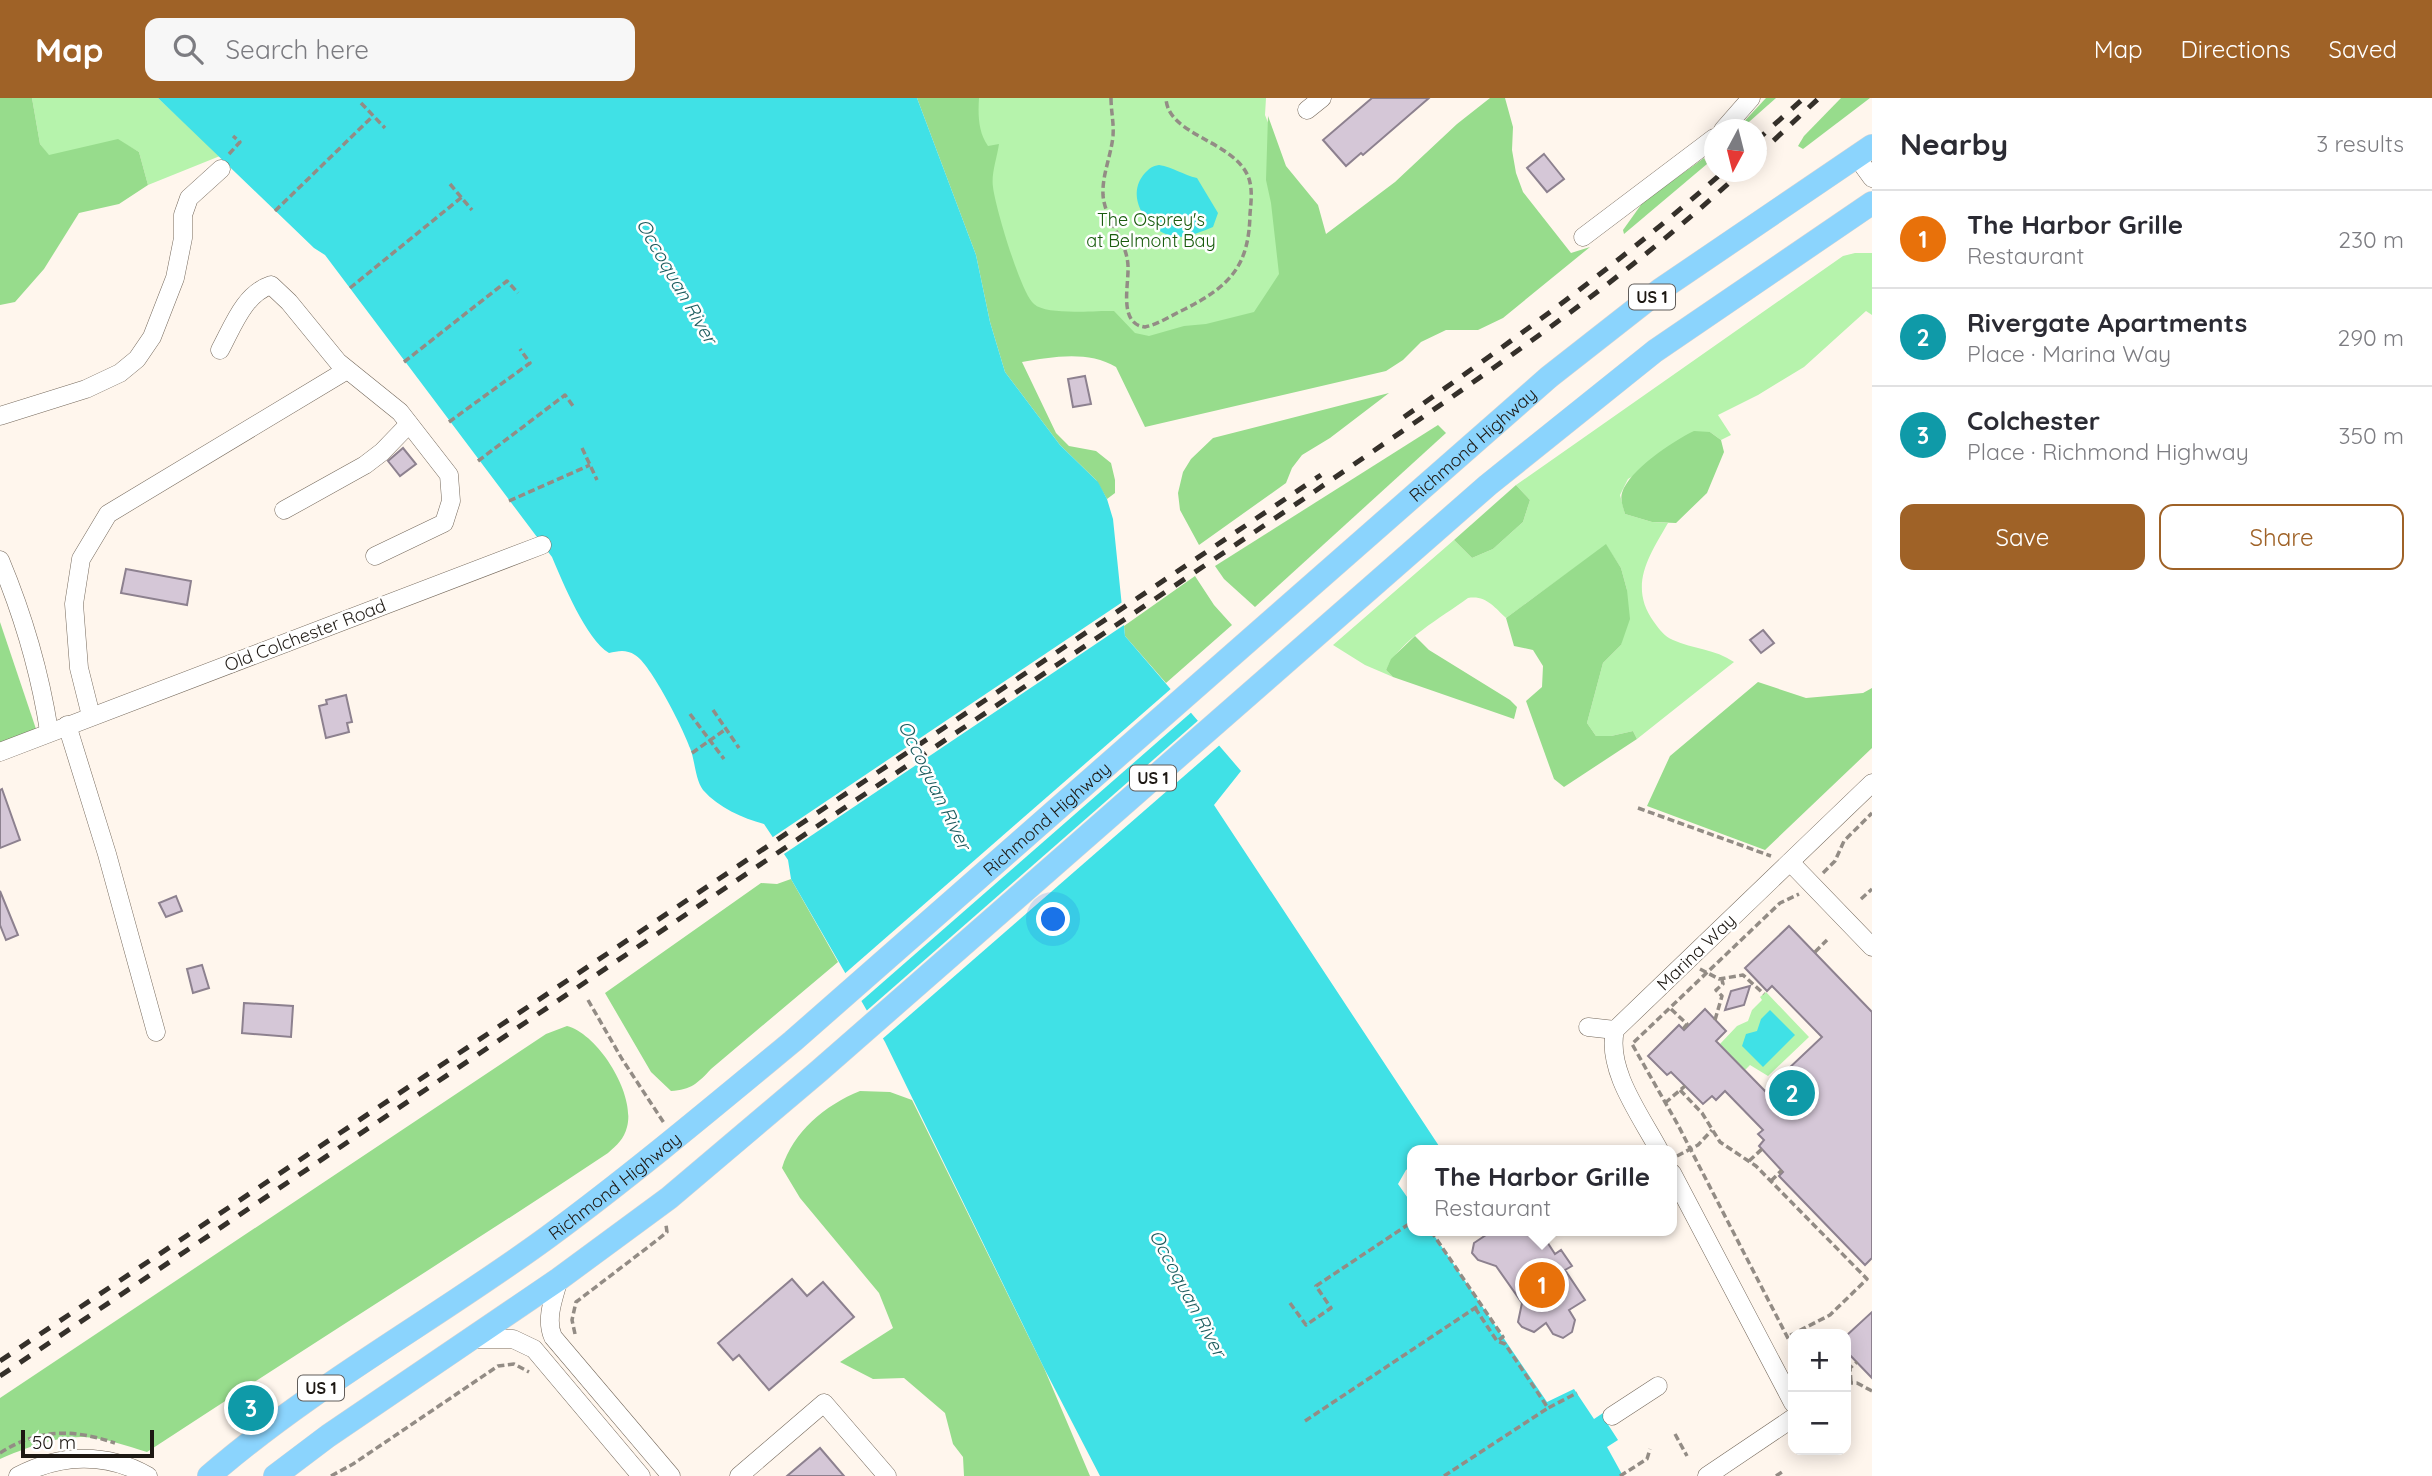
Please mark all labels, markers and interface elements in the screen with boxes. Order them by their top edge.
search box [145,18,635,81]
text: Map [35,29,103,70]
icon: search [169,30,207,68]
text: Search here [225,33,369,66]
text: Map [2094,34,2143,64]
text: Directions [2181,34,2291,64]
text: Saved [2329,34,2397,64]
north arrow [1704,119,1767,182]
text: Nearby [1900,125,2008,163]
text: 3 results [2316,129,2404,158]
park label: The Osprey's at Belmont Bay [1086,208,1216,252]
text: The Harbor Grille [1967,208,2183,241]
water label: Occoquan River [631,214,724,350]
text: 1 [1919,225,1927,254]
text: 230 m [2338,225,2404,254]
text: Restaurant [1967,241,2084,270]
road number: US 1 [1629,284,1675,309]
text: Rivergate Apartments [1967,306,2247,339]
text: 2 [1916,323,1930,352]
text: 290 m [2337,323,2404,352]
text: Place · Marina Way [1967,339,2171,368]
street label: Richmond Highway [1404,382,1541,506]
text: Colchester [1967,404,2100,437]
text: 3 [1917,421,1929,450]
text: 350 m [2338,421,2404,450]
text: Place · Richmond Highway [1967,437,2249,466]
button: Save [1900,504,2145,570]
button: Share [2159,504,2404,570]
street label: Old Colchester Road [221,594,389,676]
water label: Occoquan River [893,717,978,856]
street label: Richmond Highway [978,756,1115,881]
road number: US 1 [1130,765,1176,790]
your location [1036,902,1070,936]
street label: Marina Way [1652,909,1740,995]
pin: 2 [1769,1067,1815,1119]
street label: Richmond Highway [543,1127,685,1244]
popup [1407,1145,1677,1236]
text: The Harbor Grille [1434,1160,1650,1193]
text: Restaurant [1434,1193,1551,1222]
water label: Occoquan River [1144,1225,1233,1363]
pin: 1 [1519,1259,1565,1311]
map controls [1788,1329,1851,1455]
button: + [1788,1329,1851,1392]
road number: US 1 [298,1376,344,1400]
pin: 3 [228,1382,274,1434]
button: − [1788,1392,1851,1455]
scale bar [21,1427,154,1459]
text: 50 m [32,1430,76,1454]

